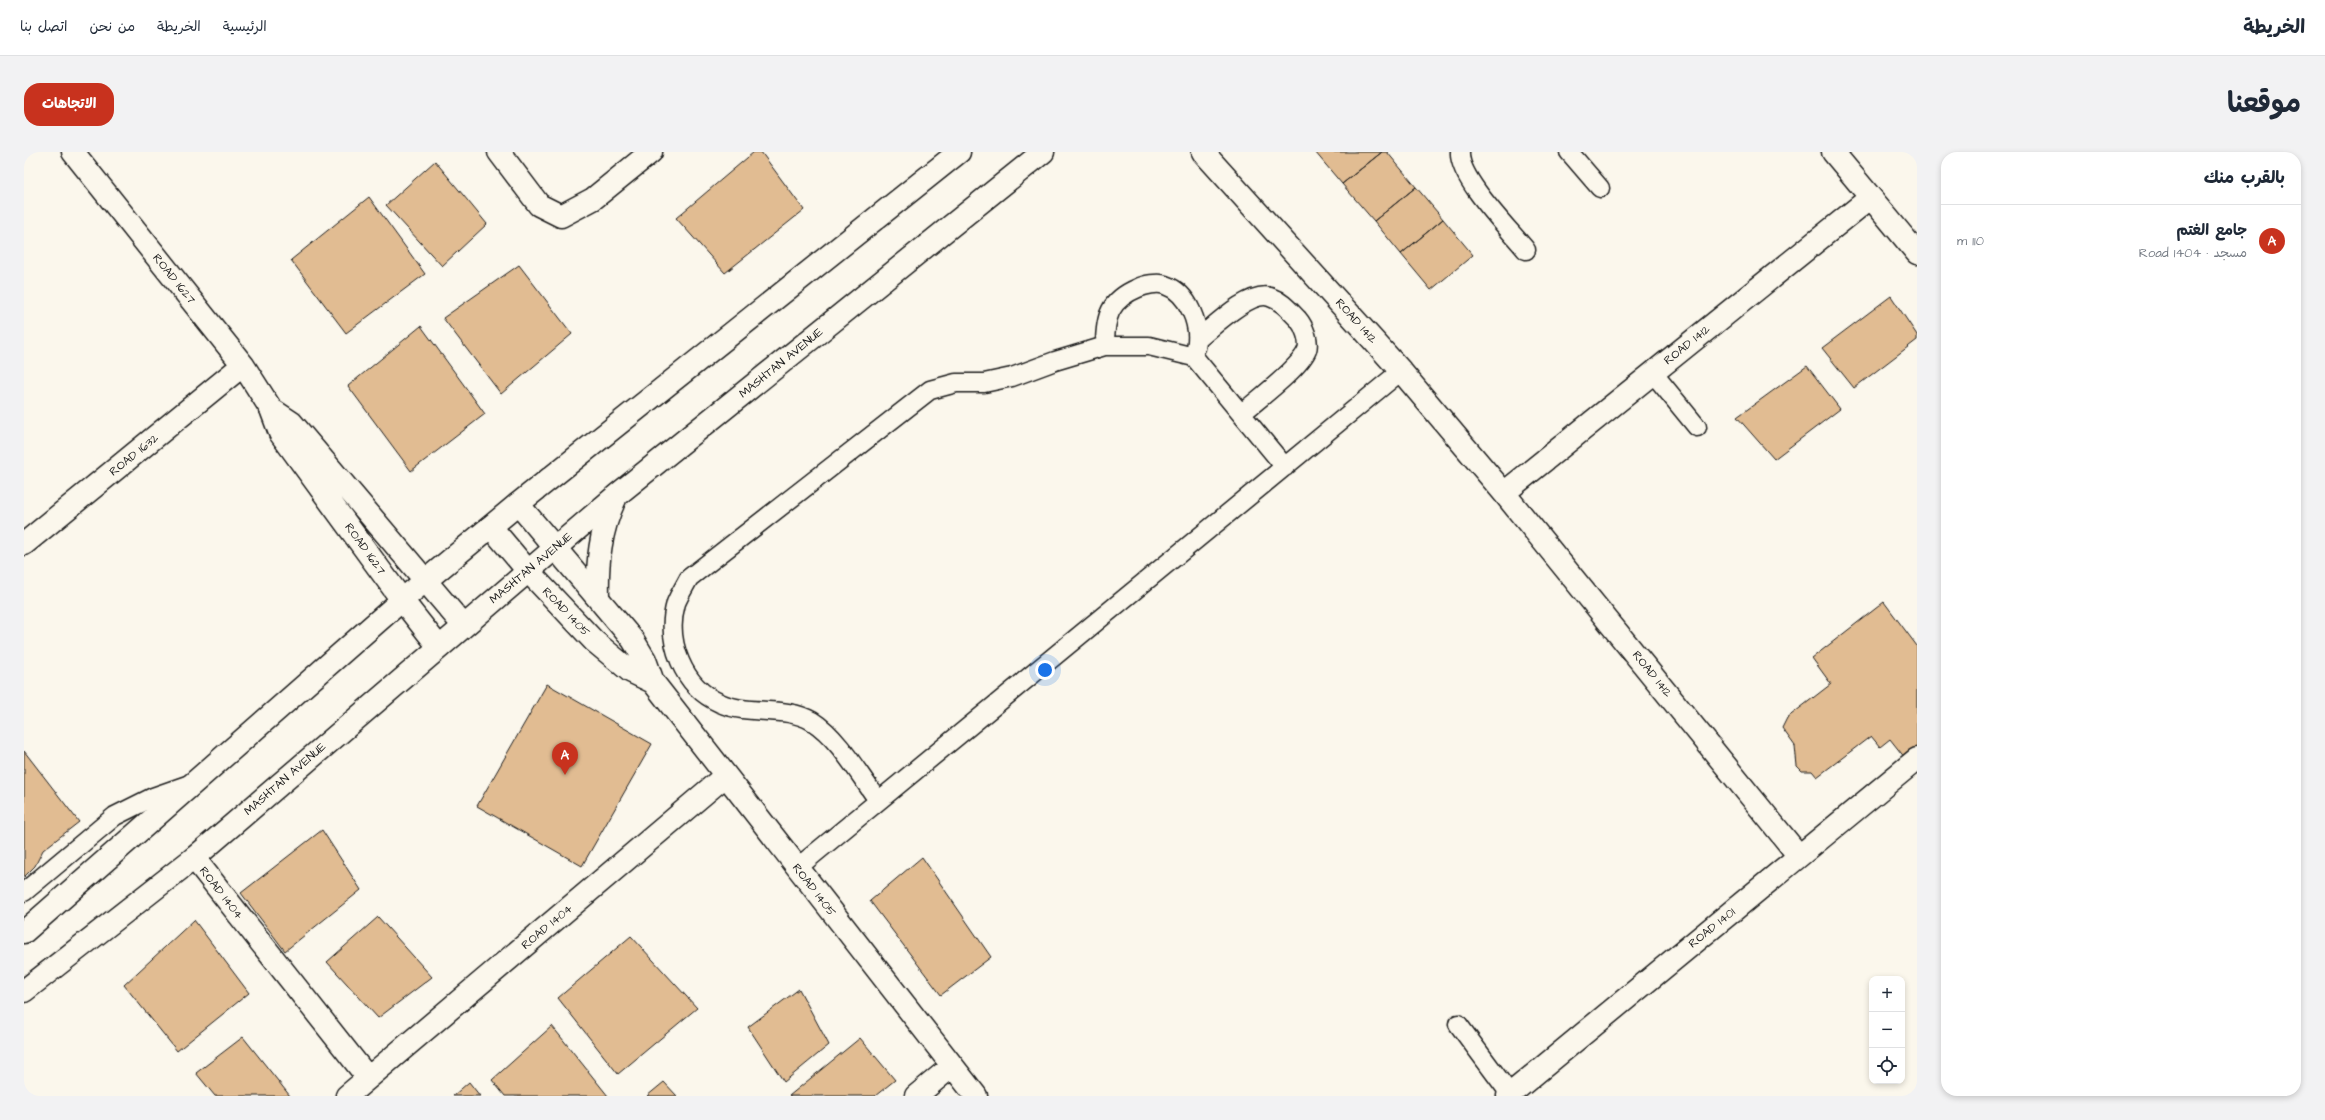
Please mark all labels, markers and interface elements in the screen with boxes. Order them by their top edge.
text: الخريطة [2243,14,2305,41]
text: اتصل بنا [20,17,67,37]
text: من نحن [89,17,135,37]
text: الخريطة [157,17,201,37]
text: الرئيسية [223,17,267,37]
button: الاتجاهات [24,83,114,126]
text: موقعنا [2227,84,2301,123]
text: بالقرب منك [2204,166,2285,190]
text: جامع الغتم [2176,220,2247,241]
text: 110 m [1957,232,1984,250]
text: A [2268,232,2276,250]
text: مسجد · Road 1404 [2139,244,2247,262]
street label: ROAD 1627 [148,250,200,308]
street label: ROAD 1412 [1331,295,1381,347]
street label: ROAD 1412 [1660,321,1714,369]
street label: MASHTAN AVENUE [735,324,827,402]
street label: ROAD 1632 [106,430,162,480]
street label: ROAD 1627 [340,520,390,579]
street label: MASHTAN AVENUE [486,528,576,608]
street label: ROAD 1405 [538,584,594,641]
street label: ROAD 1412 [1628,647,1676,701]
your location [1035,660,1055,680]
street label: MASHTAN AVENUE [240,739,330,819]
pin: A [552,742,578,775]
street label: ROAD 1405 [788,860,840,920]
street label: ROAD 1404 [195,863,247,923]
street label: ROAD 1404 [518,900,576,954]
street label: ROAD 1401 [1685,904,1739,952]
map controls [1869,976,1905,1084]
button: + [1869,976,1905,1012]
button: − [1869,1012,1905,1048]
button: locate [1869,1048,1905,1084]

